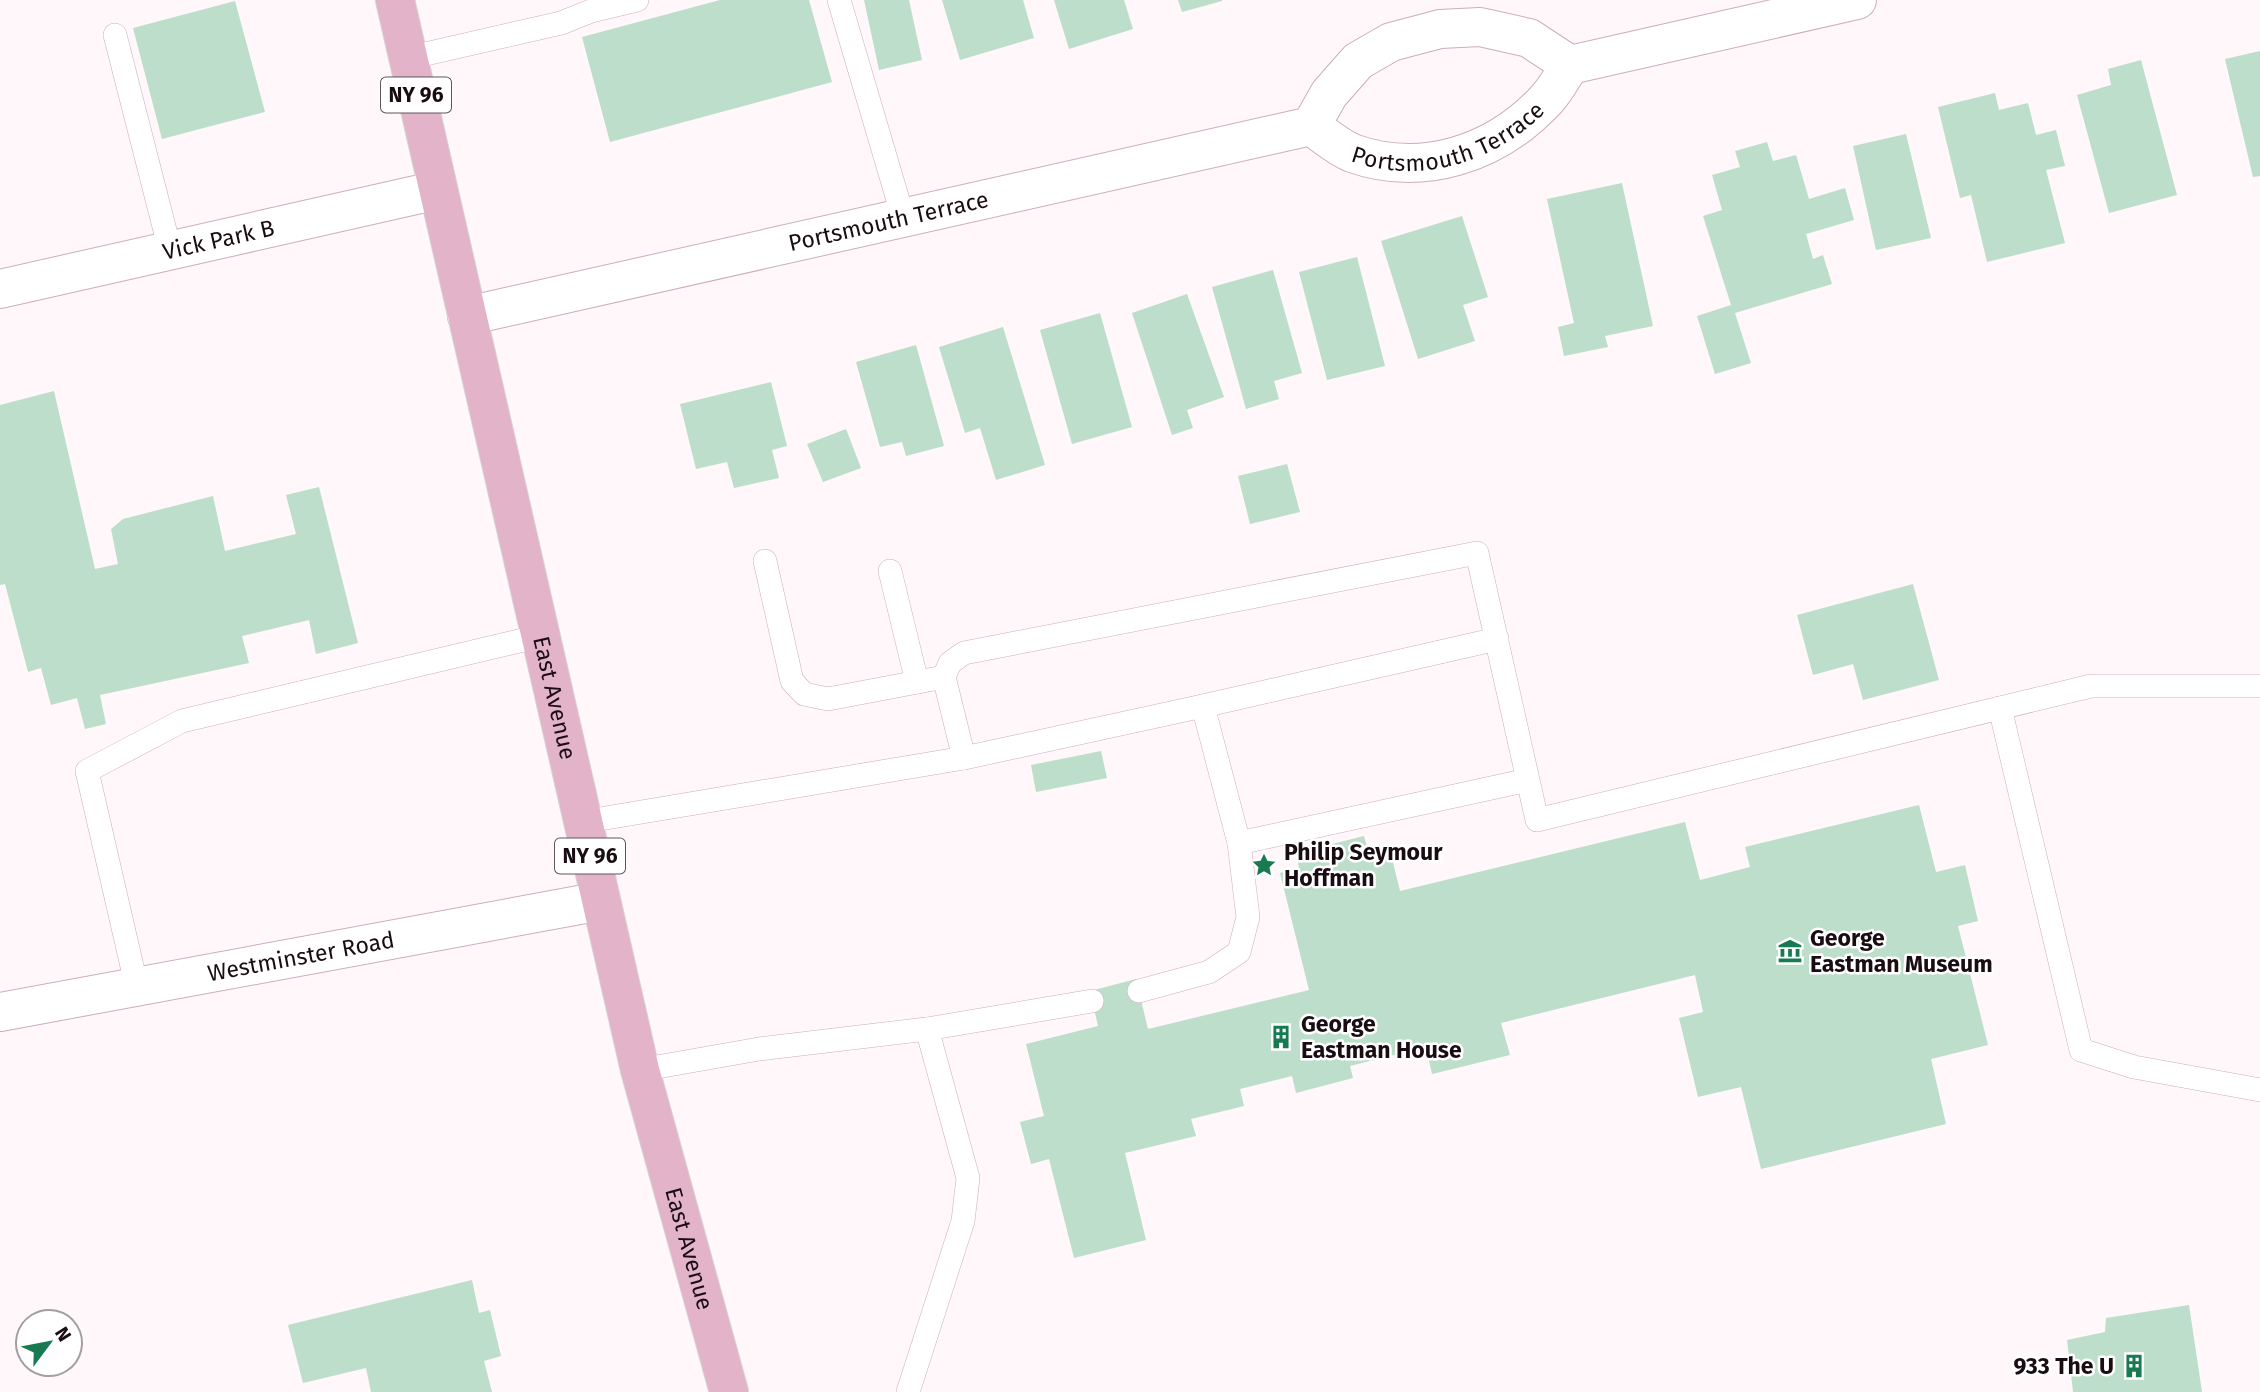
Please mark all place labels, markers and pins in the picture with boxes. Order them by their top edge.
place label: Philip Seymour Hoffman [1284,838,1443,892]
place icon: Philip Seymour Hoffman [1250,851,1278,879]
place label: George Eastman Museum [1810,924,1993,978]
museum icon: George Eastman Museum [1776,937,1804,965]
place label: George Eastman House [1301,1010,1462,1064]
building icon: George Eastman House [1267,1023,1295,1051]
place label: 933 The U [2013,1352,2114,1380]
building icon: 933 The U [2120,1352,2148,1380]

